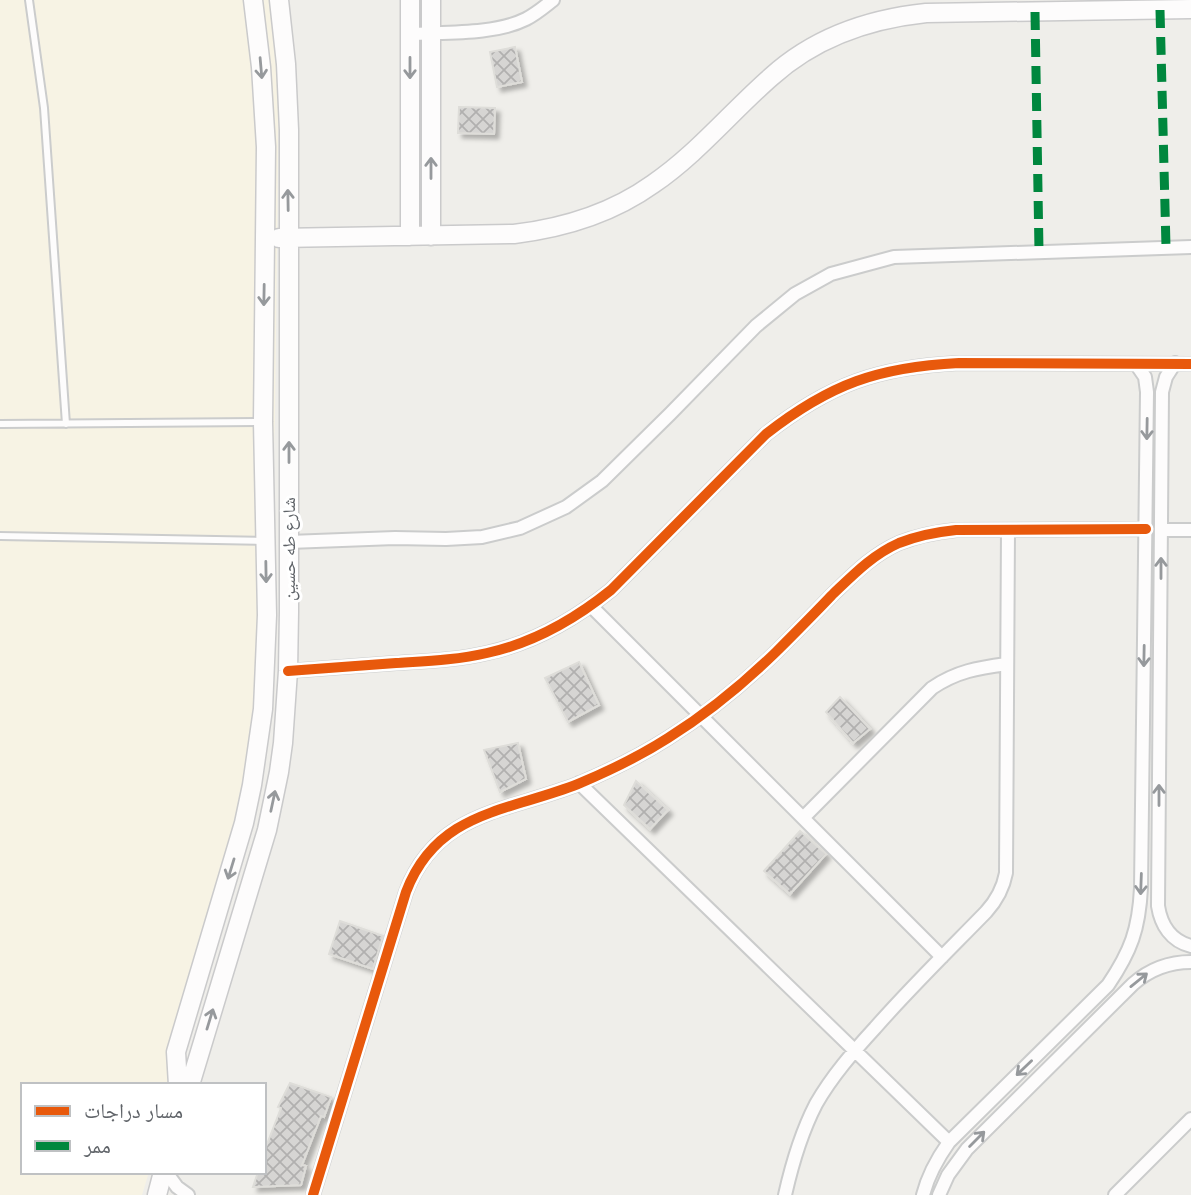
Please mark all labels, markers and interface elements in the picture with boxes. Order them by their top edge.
one-way arrow [255,56,268,79]
one-way arrow [403,56,417,79]
one-way arrow [424,156,438,179]
one-way arrow [282,189,295,212]
one-way arrow [258,283,271,306]
one-way arrow [1140,417,1153,440]
one-way arrow [282,441,296,464]
street label: شارع طه حسين [277,497,301,601]
one-way arrow [1154,557,1167,580]
one-way arrow [259,560,273,583]
one-way arrow [1137,645,1151,668]
one-way arrow [1152,784,1166,807]
one-way arrow [266,790,280,813]
one-way arrow [224,858,237,880]
one-way arrow [1135,872,1148,895]
one-way arrow [1130,972,1148,988]
one-way arrow [204,1009,217,1031]
one-way arrow [1015,1060,1032,1077]
legend [21,1083,266,1174]
text: مسار دراجات [84,1097,183,1125]
one-way arrow [968,1131,985,1148]
text: ممر [83,1132,111,1160]

